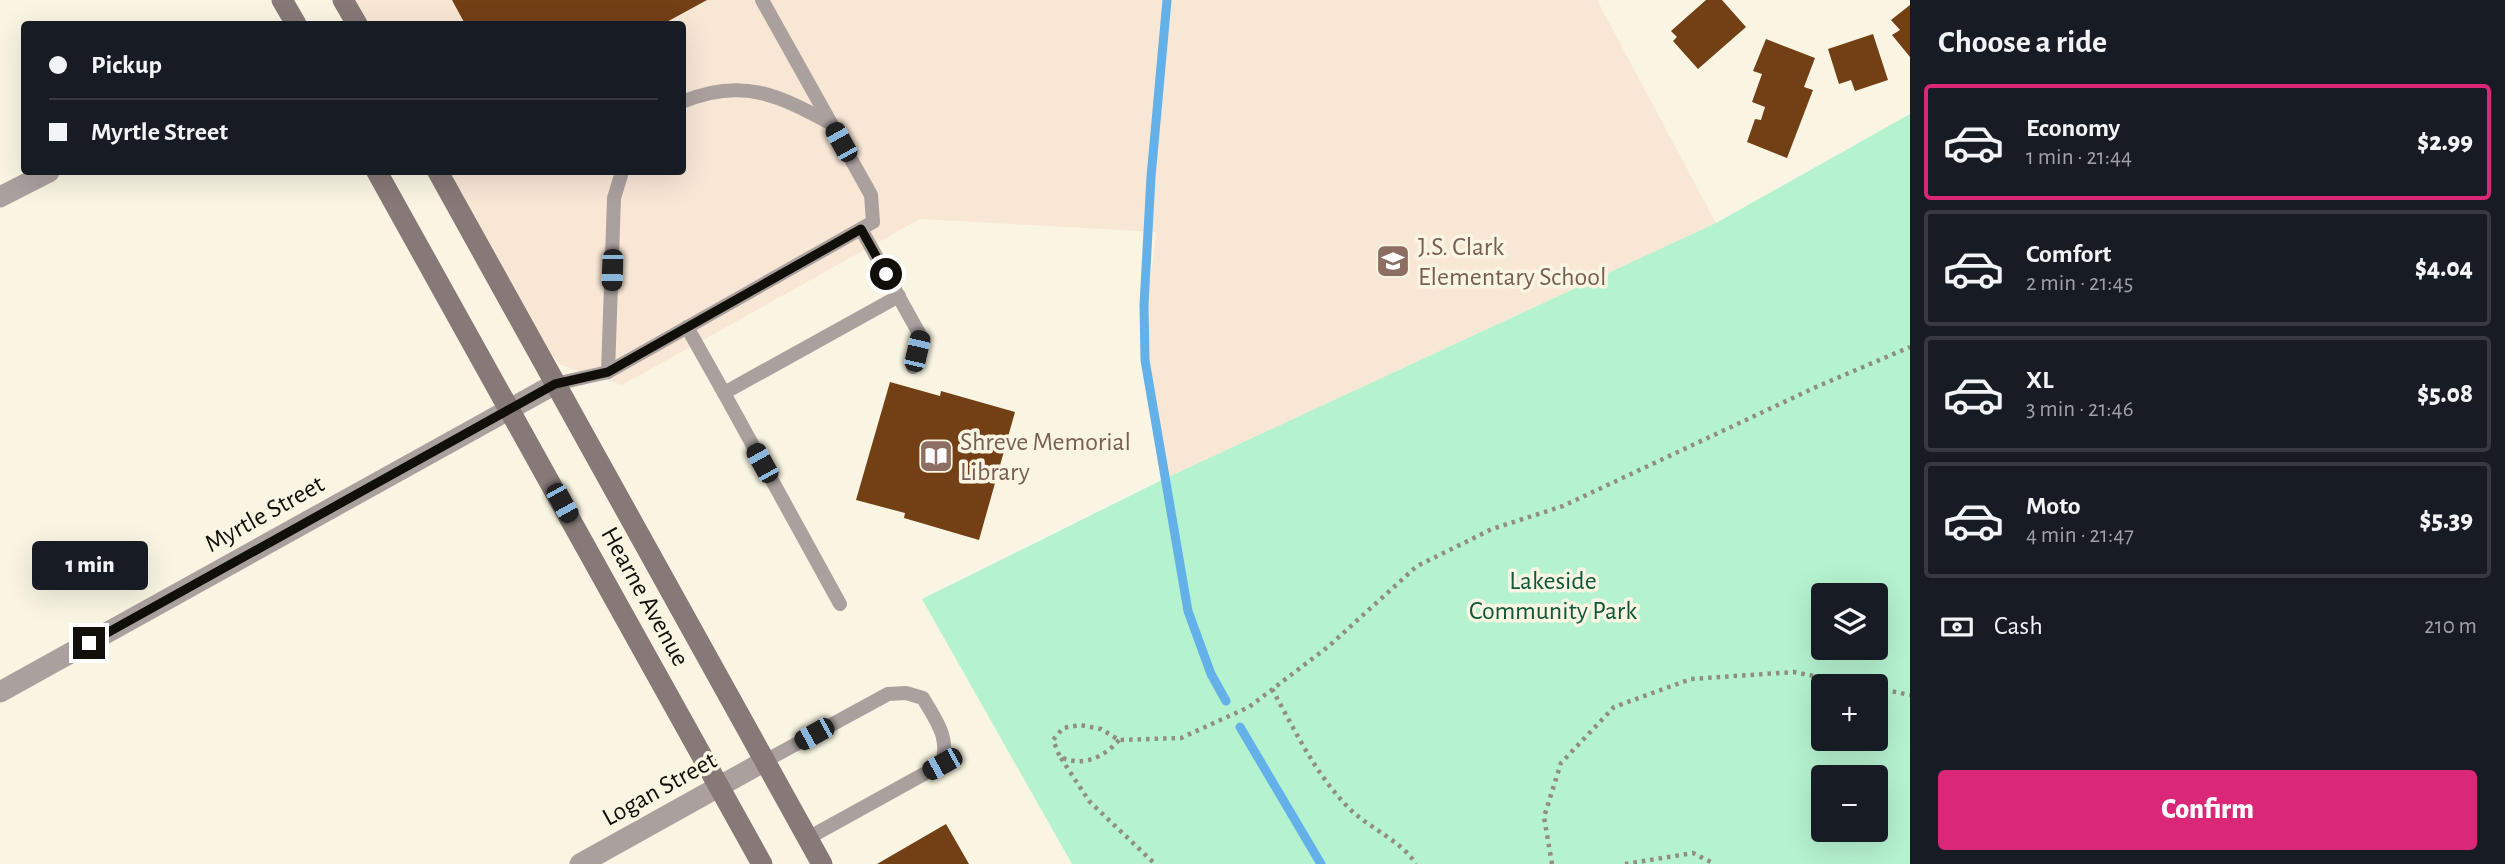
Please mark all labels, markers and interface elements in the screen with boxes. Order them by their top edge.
text: Choose a ride [1938,26,2107,58]
text: Pickup [91,52,162,78]
icon: car [1942,111,2005,174]
text: Economy [2026,115,2120,141]
text: Myrtle Street [91,119,228,145]
car [822,119,861,165]
text: $2.99 [2417,129,2473,155]
text: 1 min · 21:44 [2026,146,2132,169]
place label: J.S. Clark Elementary School [1418,234,1607,290]
icon: car [1942,237,2005,300]
text: Comfort [2026,241,2111,267]
school or university icon: J.S. Clark Elementary School [1374,242,1412,280]
car [601,249,624,291]
text: $4.04 [2415,255,2473,281]
route start [870,258,902,290]
text: 2 min · 21:45 [2026,272,2133,295]
car [903,328,932,374]
icon: car [1942,363,2005,426]
text: XL [2026,367,2053,393]
text: $5.08 [2417,381,2473,407]
text: 3 min · 21:46 [2026,398,2133,421]
place label: Shreve Memorial Library [960,429,1131,485]
library icon: Shreve Memorial Library [917,437,955,475]
car [743,440,782,486]
street label: Myrtle Street [201,471,328,557]
car [543,480,582,526]
icon: car [1942,489,2005,552]
text: Moto [2026,493,2081,519]
text: $5.39 [2420,507,2473,533]
street label: Hearne Avenue [596,522,694,671]
text: 4 min · 21:47 [2026,524,2134,547]
callout: 1 min [31,542,147,590]
text: 1 min [66,554,114,577]
park label: Lakeside Community Park [1469,568,1637,624]
map controls [1811,583,1888,842]
button: layers [1811,583,1888,660]
icon: cash [1938,608,1976,646]
text: Cash [1994,613,2043,639]
text: 210 m [2424,615,2477,638]
route end [73,627,105,659]
button: + [1811,674,1888,751]
car [791,715,838,753]
car [919,745,966,783]
street label: Logan Street [598,747,721,831]
button: − [1811,765,1888,842]
button: Confirm [1938,770,2477,850]

